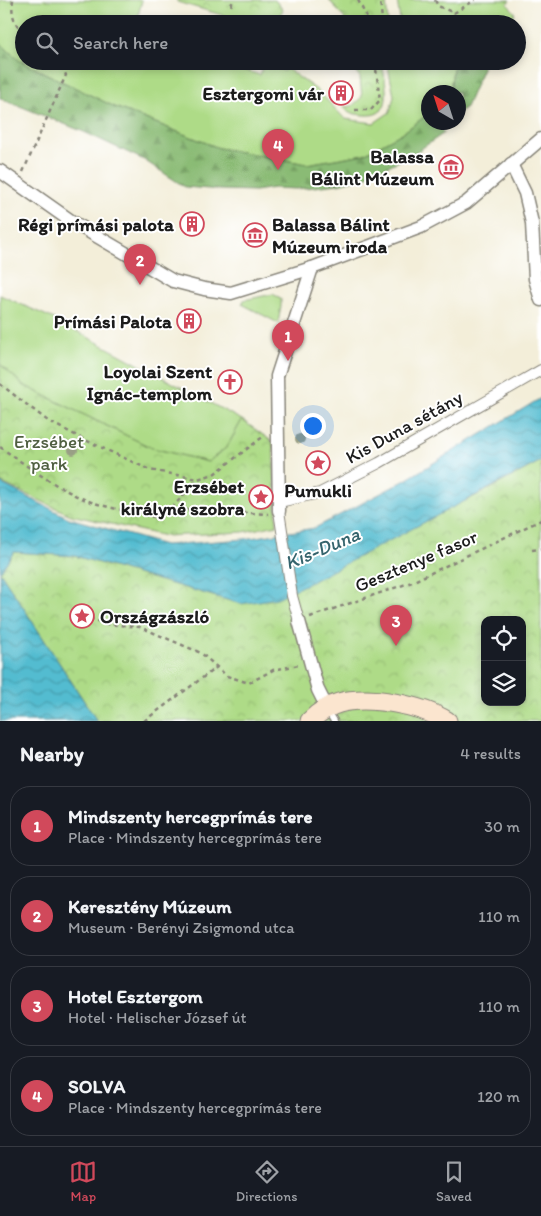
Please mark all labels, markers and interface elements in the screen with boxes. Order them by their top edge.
search box [15,15,526,70]
icon: search [33,29,61,57]
text: Search here [73,31,168,54]
building icon: Esztergomi vár [328,80,354,106]
place label: Esztergomi vár [202,82,325,105]
north arrow [421,85,466,130]
pin: 4 [262,129,294,170]
place label: Balassa Bálint Múzeum [311,145,435,190]
museum icon: Balassa Bálint Múzeum [438,154,464,180]
building icon: Régi prímási palota [179,211,205,237]
place label: Régi prímási palota [18,213,175,236]
place label: Balassa Bálint Múzeum iroda [272,213,390,258]
museum icon: Balassa Bálint Múzeum iroda [242,222,268,248]
pin: 2 [124,244,156,285]
building icon: Prímási Palota [176,308,202,334]
place label: Prímási Palota [54,310,173,333]
pin: 1 [272,320,304,361]
place label: Loyolai Szent Ignác-templom [87,360,213,405]
church icon: Loyolai Szent Ignác-templom [217,369,243,395]
street label: Kis Duna sétány [341,385,467,469]
your location [300,413,326,439]
park label: Erzsébet park [14,430,84,475]
place icon: Pumukli [305,450,331,476]
place label: Erzsébet királyné szobra [121,475,245,520]
place label: Pumukli [284,479,352,502]
place icon: Erzsébet királyné szobra [248,484,274,510]
water label: Kis-Duna [281,521,364,575]
street label: Gesztenye fasor [351,525,482,597]
place icon: Országzászló [69,603,95,629]
place label: Országzászló [100,605,210,628]
pin: 3 [380,605,412,646]
map controls [481,616,526,706]
button: locate [481,616,526,661]
button: layers [481,661,526,706]
text: Nearby [20,741,84,766]
text: 4 results [460,744,521,763]
text: Mindszenty hercegprímás tere [68,805,312,828]
text: 1 [33,817,41,836]
text: 30 m [484,817,520,836]
text: Place · Mindszenty hercegprímás tere [68,828,322,847]
text: Keresztény Múzeum [68,895,232,918]
text: 2 [33,907,41,926]
text: 110 m [478,907,520,926]
text: Museum · Berényi Zsigmond utca [68,918,295,937]
text: Hotel Esztergom [68,985,203,1008]
text: 3 [33,997,41,1016]
text: 110 m [478,997,520,1016]
text: Hotel · Helischer József út [68,1008,247,1027]
text: SOLVA [68,1075,125,1098]
text: 4 [32,1087,42,1106]
text: 120 m [477,1087,520,1106]
text: Place · Mindszenty hercegprímás tere [68,1098,322,1117]
tab: Map [69,1158,97,1205]
tab: Directions [236,1158,297,1205]
tab: Saved [436,1158,472,1205]

